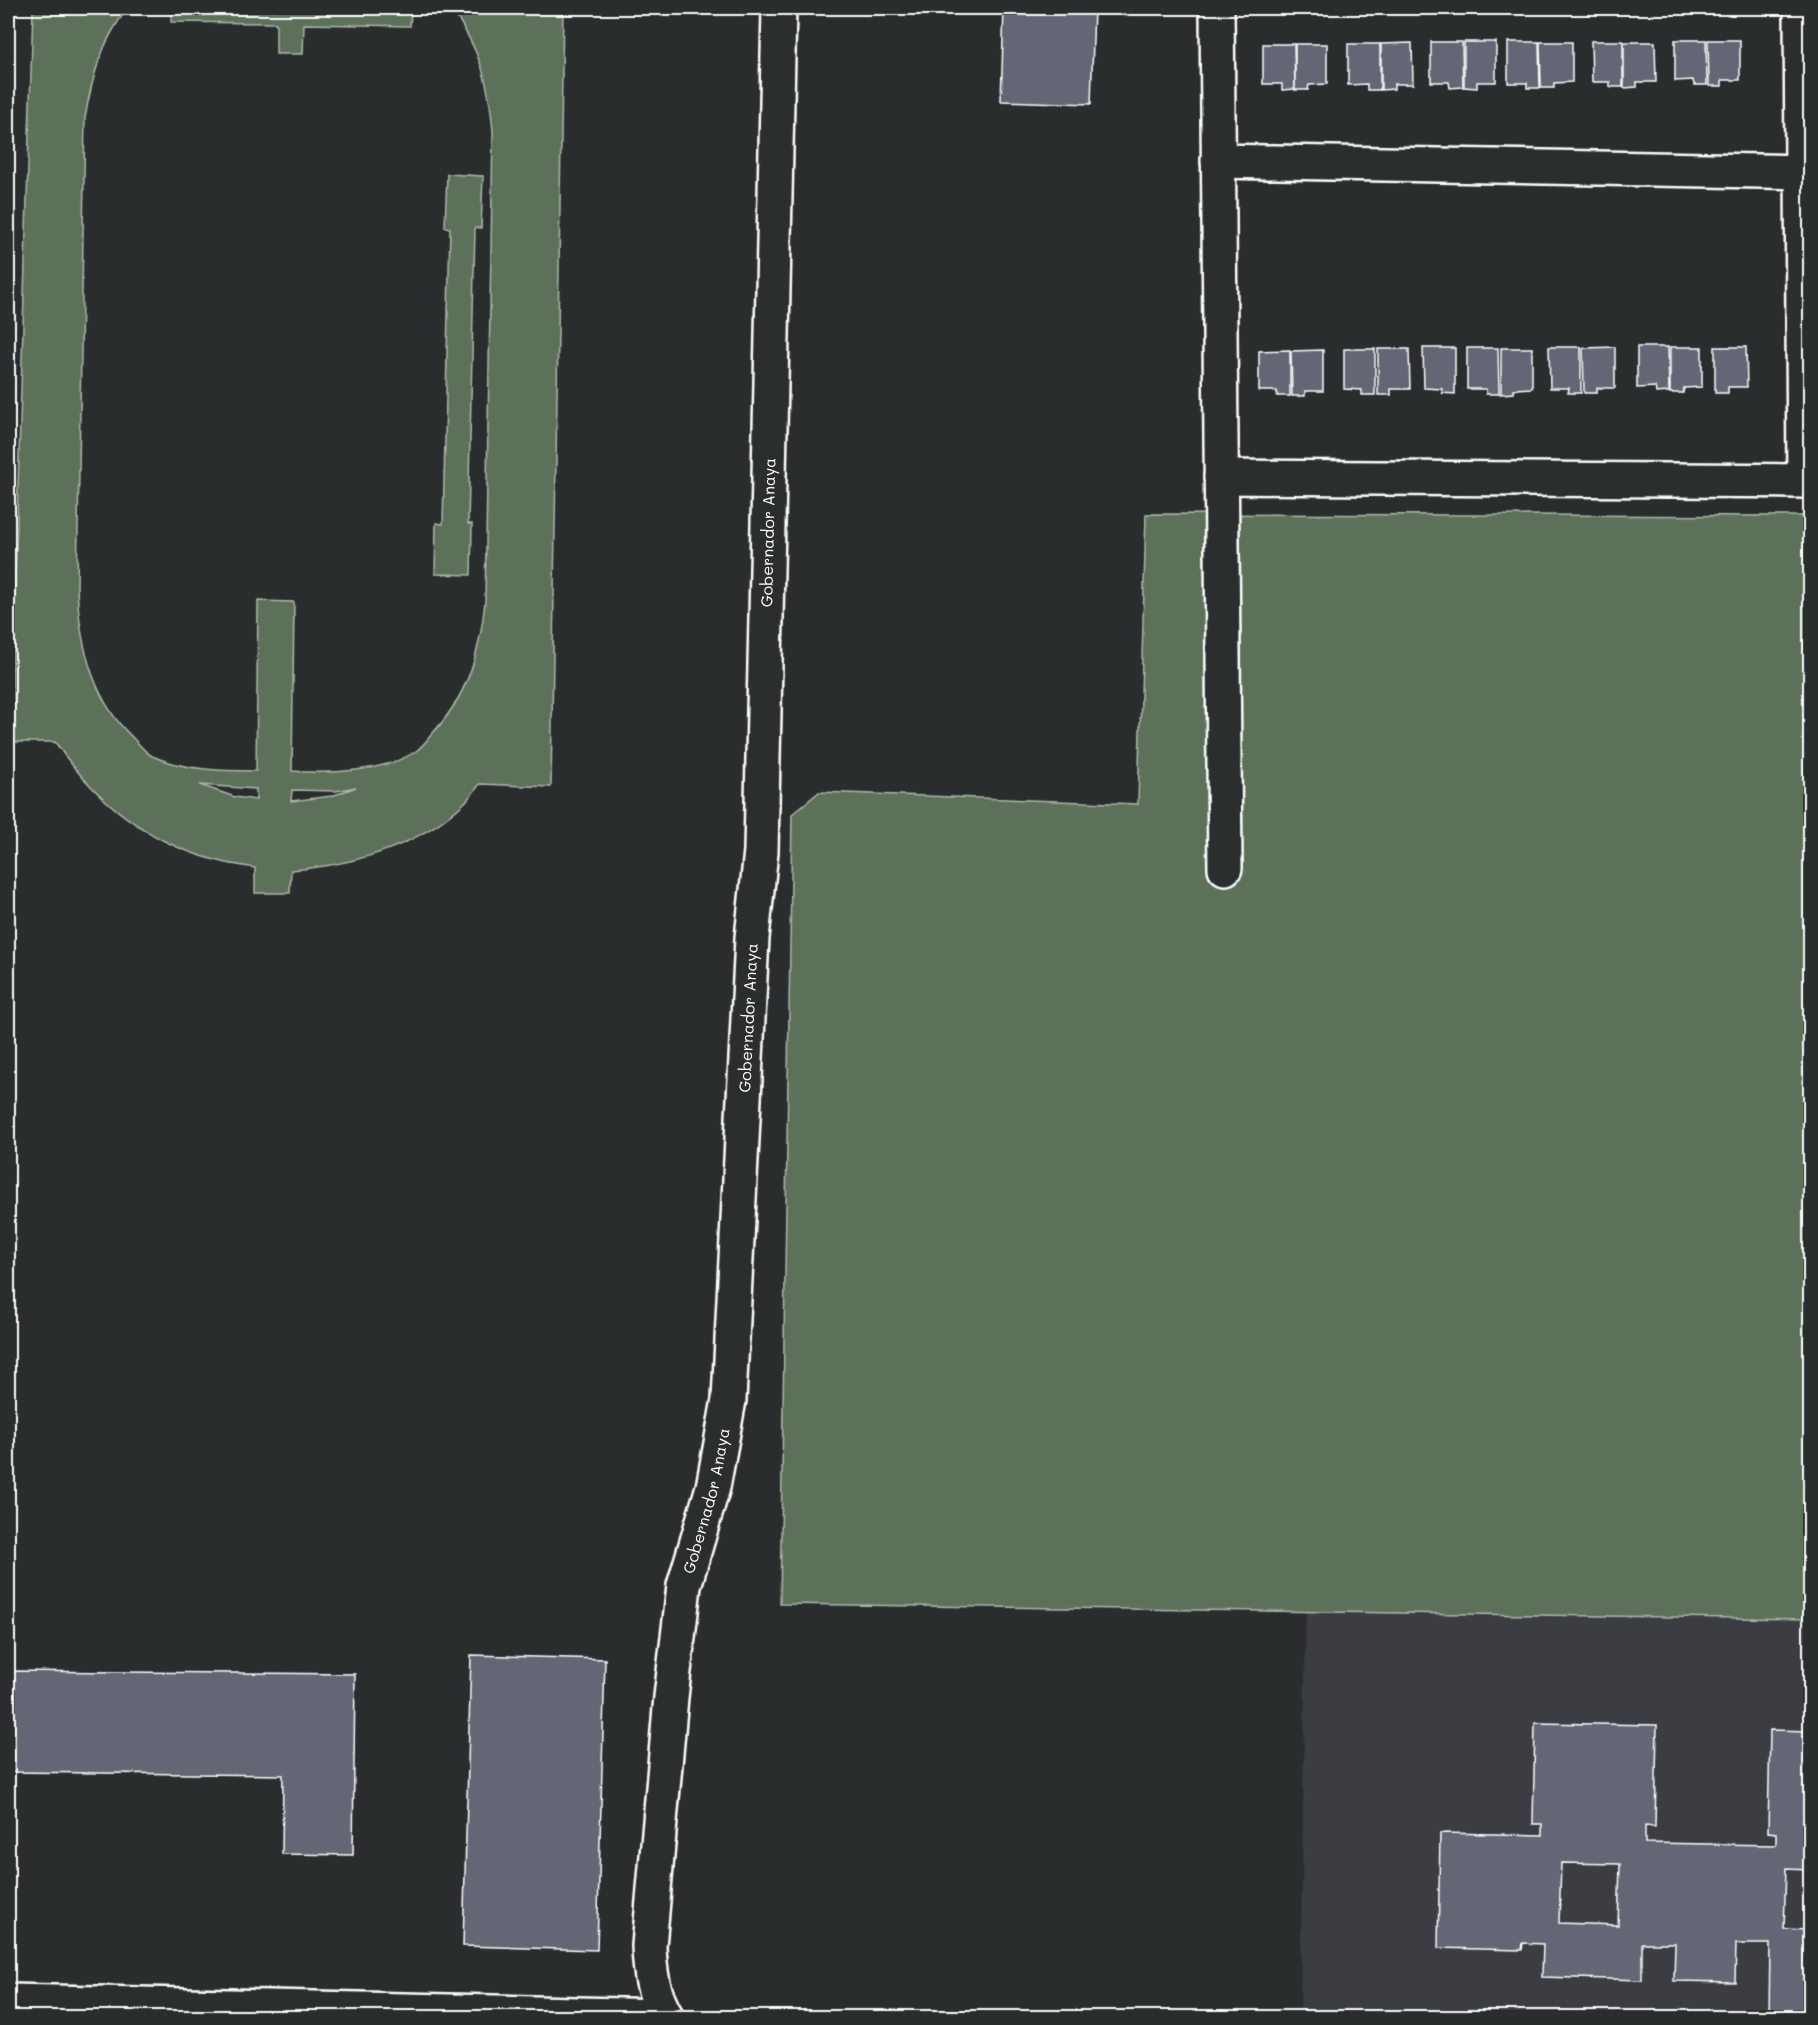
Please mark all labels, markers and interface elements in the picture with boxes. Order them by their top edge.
street label: Gobernador Anaya [755,458,779,607]
street label: Gobernador Anaya [733,943,762,1093]
street label: Gobernador Anaya [677,1426,734,1576]

